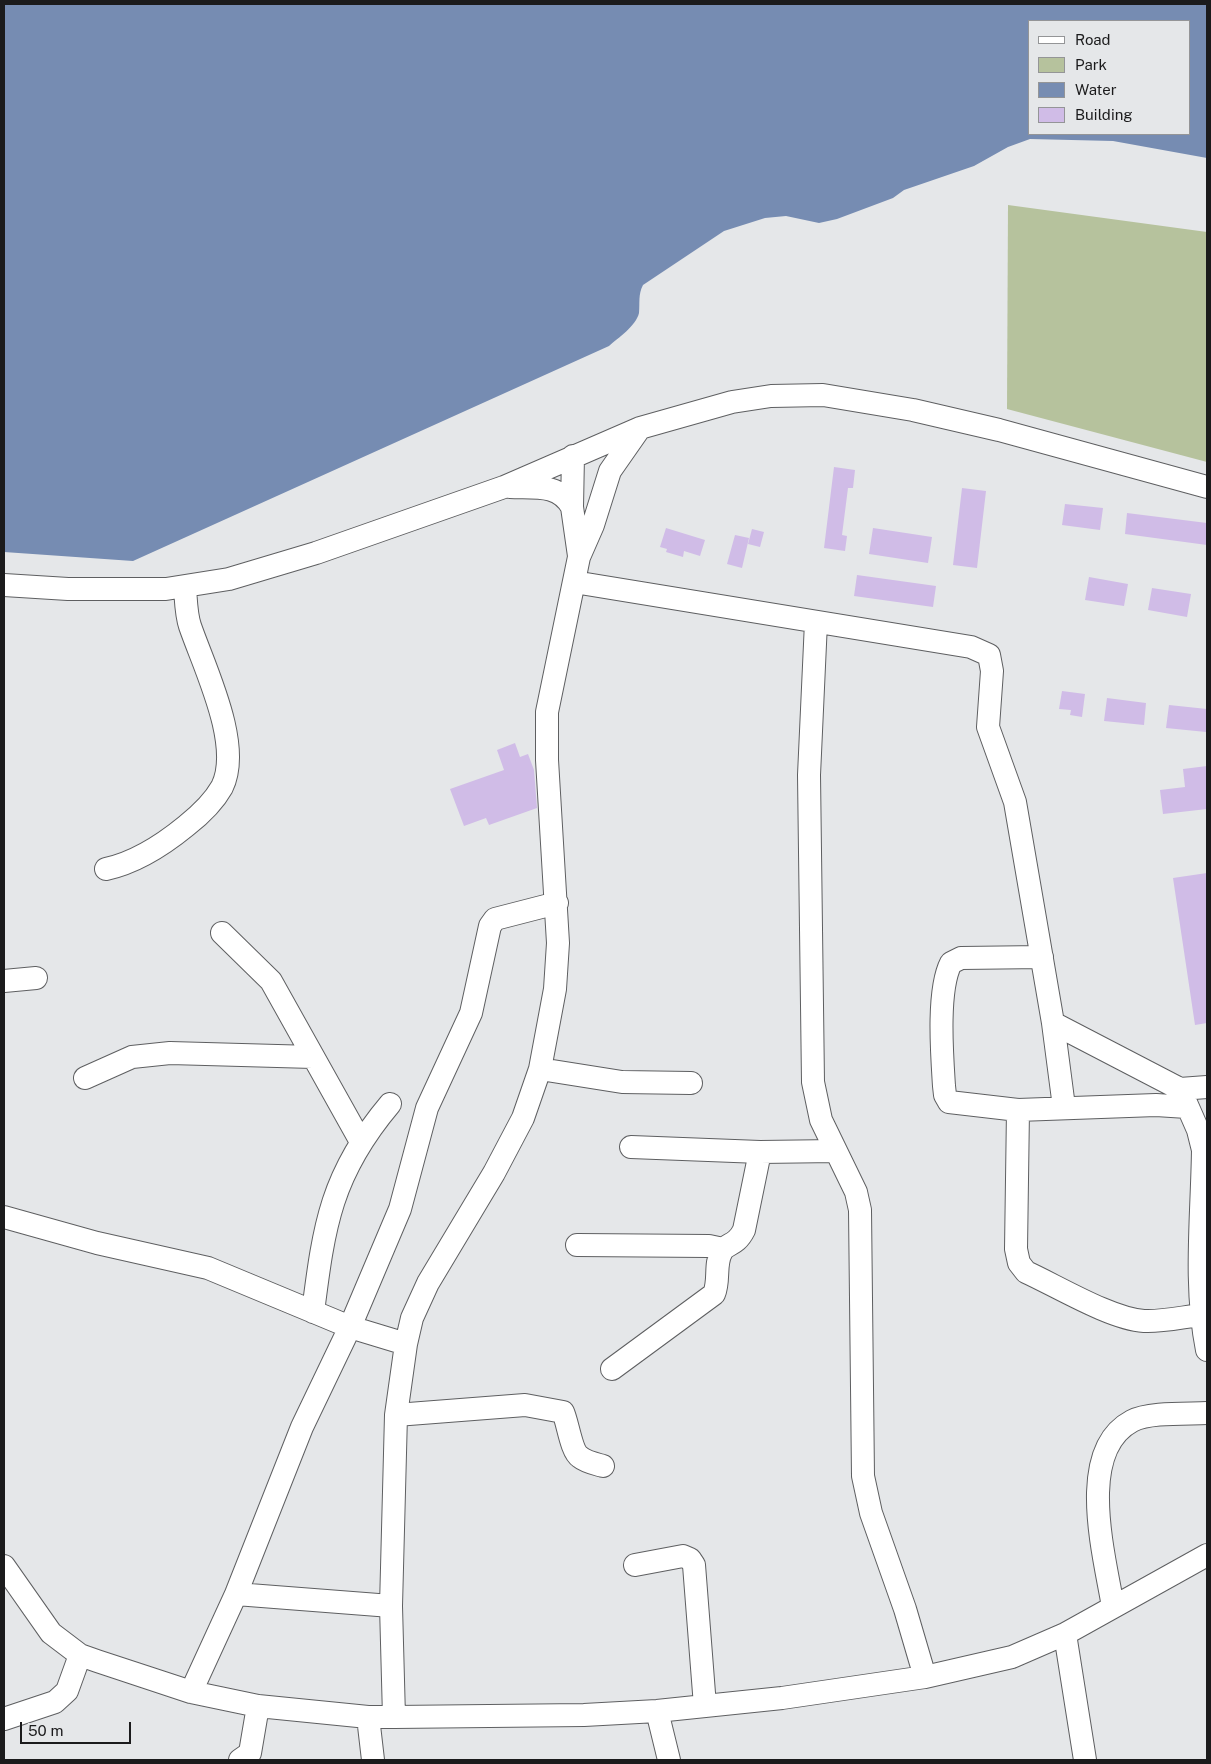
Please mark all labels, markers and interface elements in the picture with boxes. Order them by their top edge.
legend [1028,20,1191,135]
text: Road [1075,31,1111,48]
text: Park [1075,56,1107,73]
text: Water [1075,81,1117,98]
text: Building [1075,106,1133,123]
scale bar [22,1712,134,1744]
text: 50 m [28,1722,63,1739]

